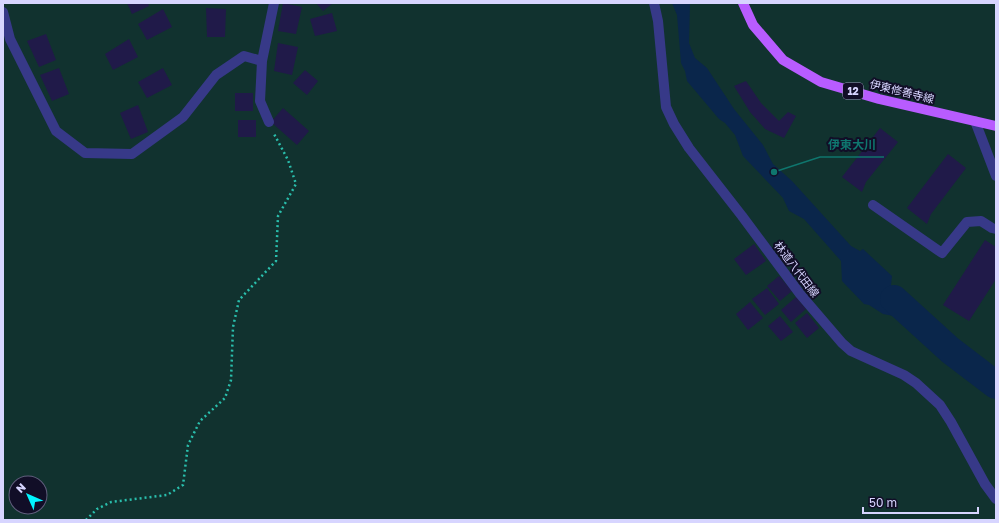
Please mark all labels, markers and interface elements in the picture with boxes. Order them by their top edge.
street label: 伊東修善寺線 [868,77,936,105]
road number: 12 [843,83,863,99]
callout: 伊東大川 [820,133,884,157]
text: 伊東大川 [828,137,876,152]
street label: 林道八代田線 [772,239,822,299]
north arrow [8,475,48,515]
text: N [13,480,28,495]
scale bar [863,489,978,515]
text: 50 m [869,495,897,510]

